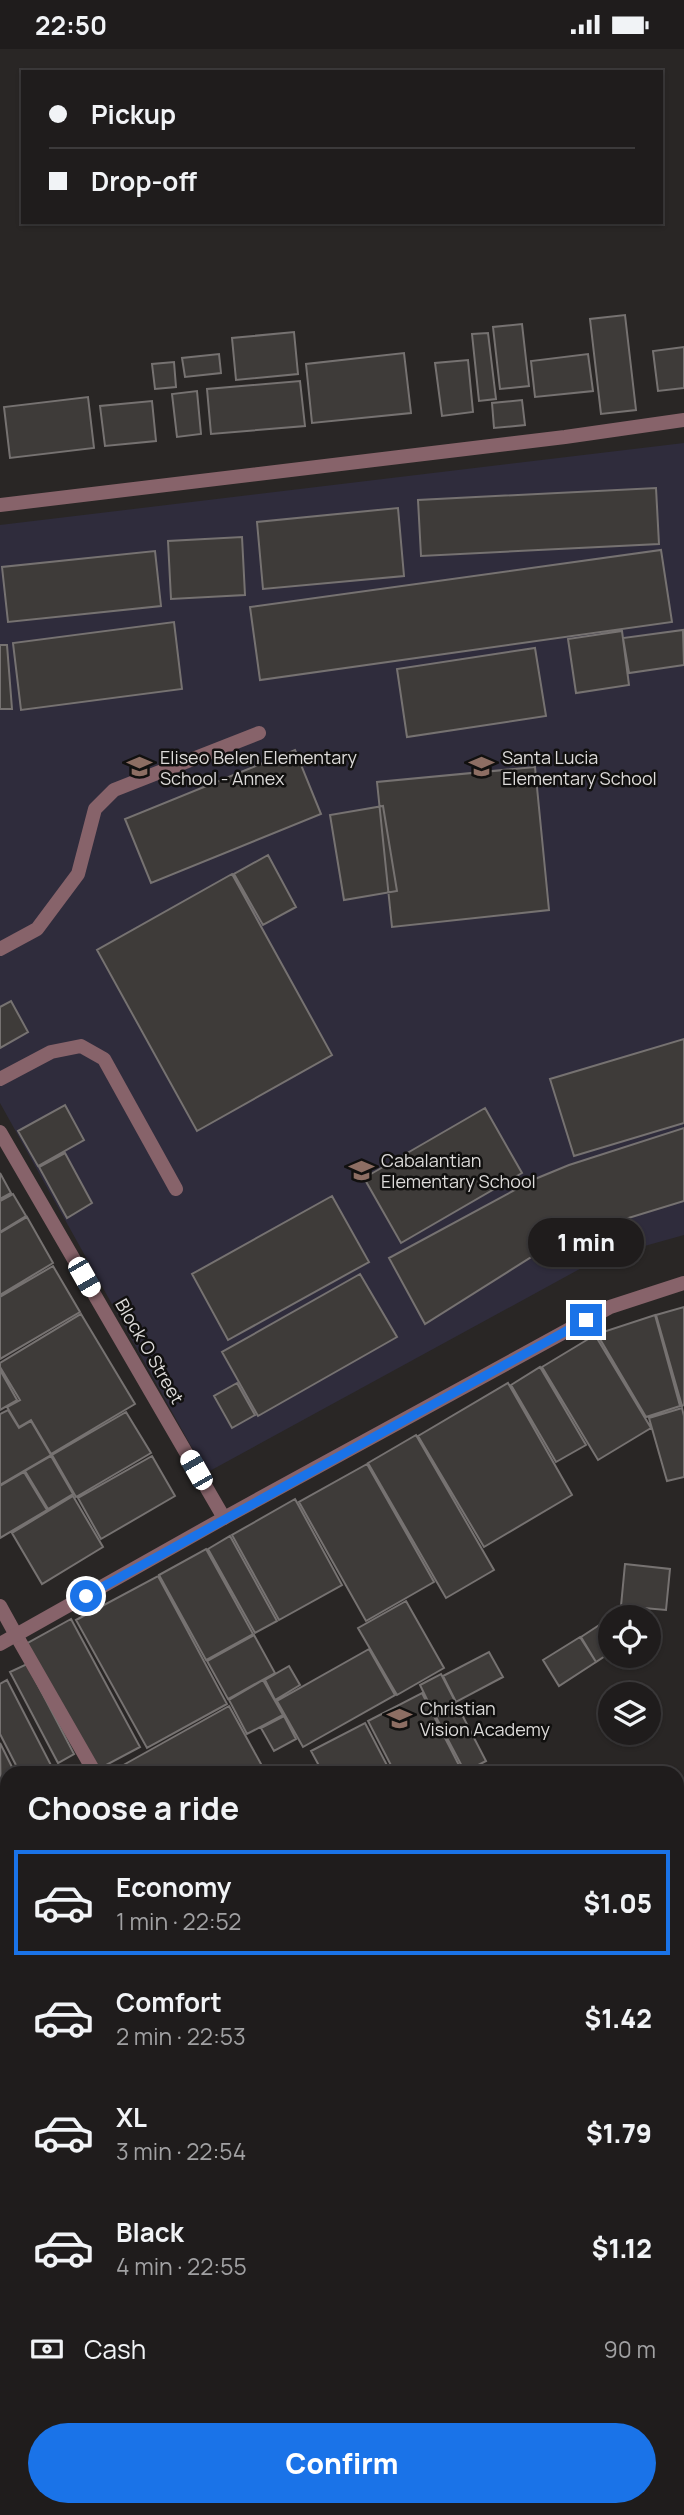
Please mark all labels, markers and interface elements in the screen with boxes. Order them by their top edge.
text: 22:50 [35,7,107,43]
text: Pickup [91,96,176,132]
text: Drop-off [91,163,197,199]
place label: Eliseo Belen Elementary School - Annex [160,745,358,790]
place label: Santa Lucia Elementary School [502,745,657,790]
school or university icon: Eliseo Belen Elementary School - Annex [126,753,154,781]
school or university icon: Santa Lucia Elementary School [468,753,496,781]
place label: Cabalantian Elementary School [381,1148,536,1193]
school or university icon: Cabalantian Elementary School [347,1156,375,1184]
callout: 1 min [528,1219,644,1267]
text: 1 min [557,1226,615,1258]
car [65,1254,104,1300]
street label: Block O Street [110,1294,190,1408]
route end [570,1304,602,1336]
car [177,1447,216,1493]
route start [70,1580,102,1612]
map controls [598,1605,661,1745]
button: locate [598,1605,661,1668]
button: layers [598,1682,661,1745]
place label: Christian Vision Academy [420,1696,550,1741]
school or university icon: Christian Vision Academy [386,1704,414,1732]
text: Choose a ride [28,1786,239,1830]
text: Economy [116,1869,231,1905]
icon: car [32,1871,95,1934]
text: $1.05 [583,1885,652,1921]
text: 1 min · 22:52 [116,1905,241,1937]
text: Comfort [116,1984,222,2020]
icon: car [32,1986,95,2049]
text: $1.42 [585,2000,652,2036]
text: 2 min · 22:53 [116,2020,246,2052]
text: XL [116,2099,147,2135]
icon: car [32,2101,95,2164]
text: $1.79 [586,2115,652,2151]
text: 3 min · 22:54 [116,2135,246,2167]
text: Black [116,2214,184,2250]
icon: car [32,2216,95,2279]
text: $1.12 [592,2230,652,2266]
text: 4 min · 22:55 [116,2250,247,2282]
icon: cash [28,2330,66,2368]
text: Cash [84,2331,146,2367]
text: 90 m [604,2333,656,2365]
button: Confirm [28,2423,656,2503]

